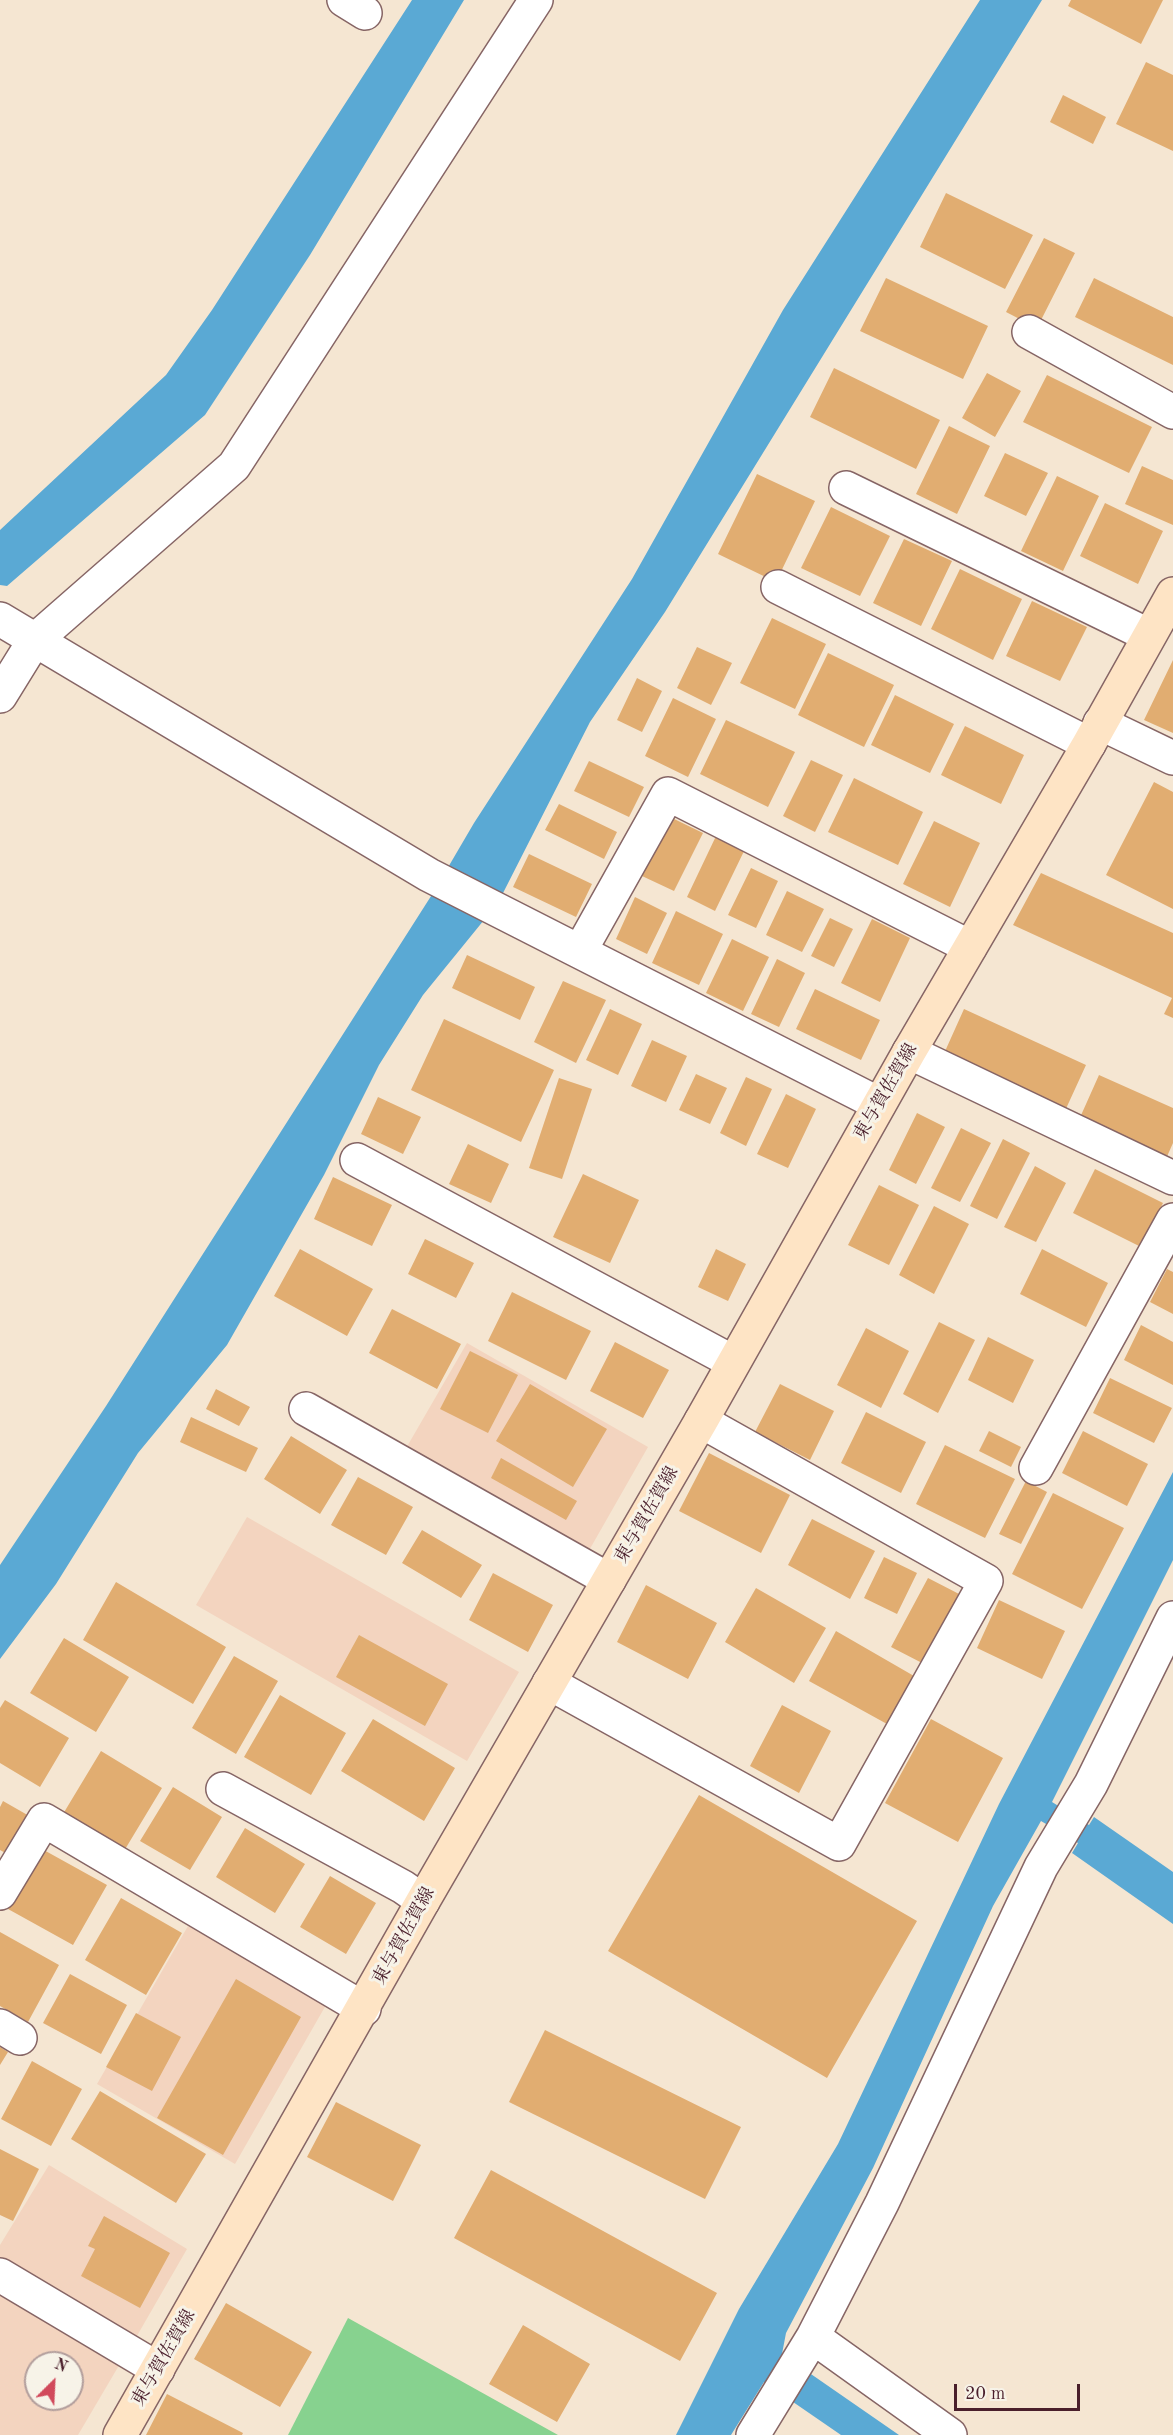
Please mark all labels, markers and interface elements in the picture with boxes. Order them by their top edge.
street label: 東与賀佐賀線 [850,1040,922,1144]
street label: 東与賀佐賀線 [611,1463,683,1567]
street label: 東与賀佐賀線 [368,1884,440,1988]
street label: 東与賀佐賀線 [128,2306,200,2410]
north arrow [24,2351,84,2411]
text: N [52,2357,69,2376]
scale bar [957,2372,1083,2410]
text: 20 m [965,2385,1005,2403]

